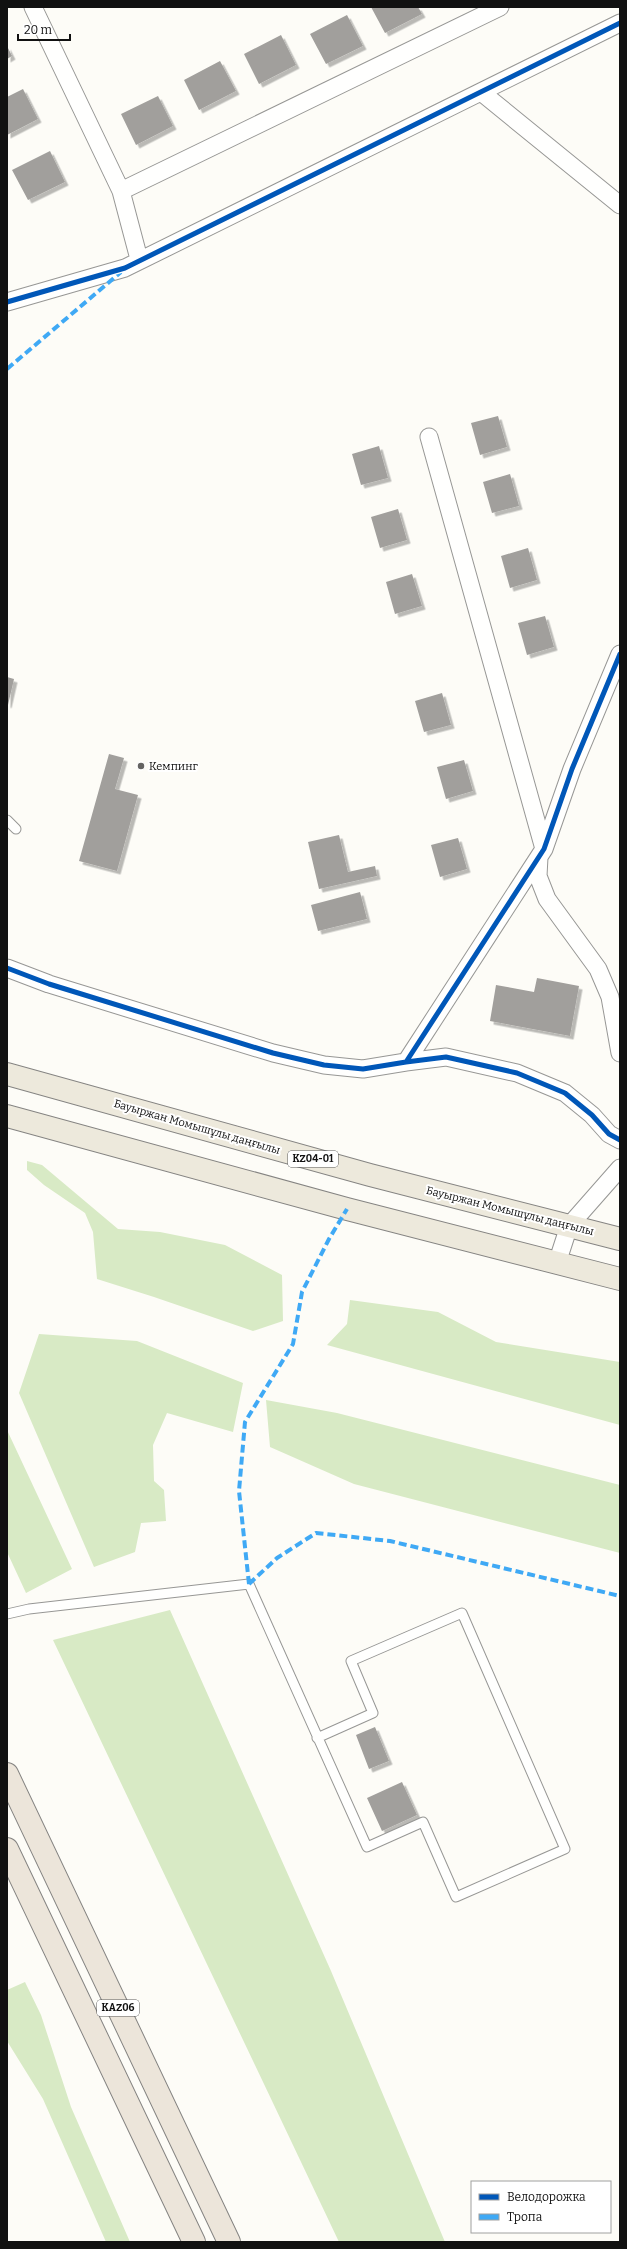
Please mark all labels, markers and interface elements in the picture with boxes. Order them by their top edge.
scale bar [18,16,70,42]
text: 20 m [24,23,53,37]
place label: Кемпинг [149,760,198,773]
marker: Кемпинг [136,761,146,771]
street label: Бауыржан Момышұлы даңғылы [112,1097,282,1157]
road number: KZ04-01 [288,1151,338,1167]
street label: Бауыржан Момышұлы даңғылы [425,1184,595,1238]
road number: KАZ06 [97,2000,139,2016]
legend [471,2181,611,2233]
text: Велодорожка [507,2190,586,2204]
text: Тропа [507,2210,543,2224]

